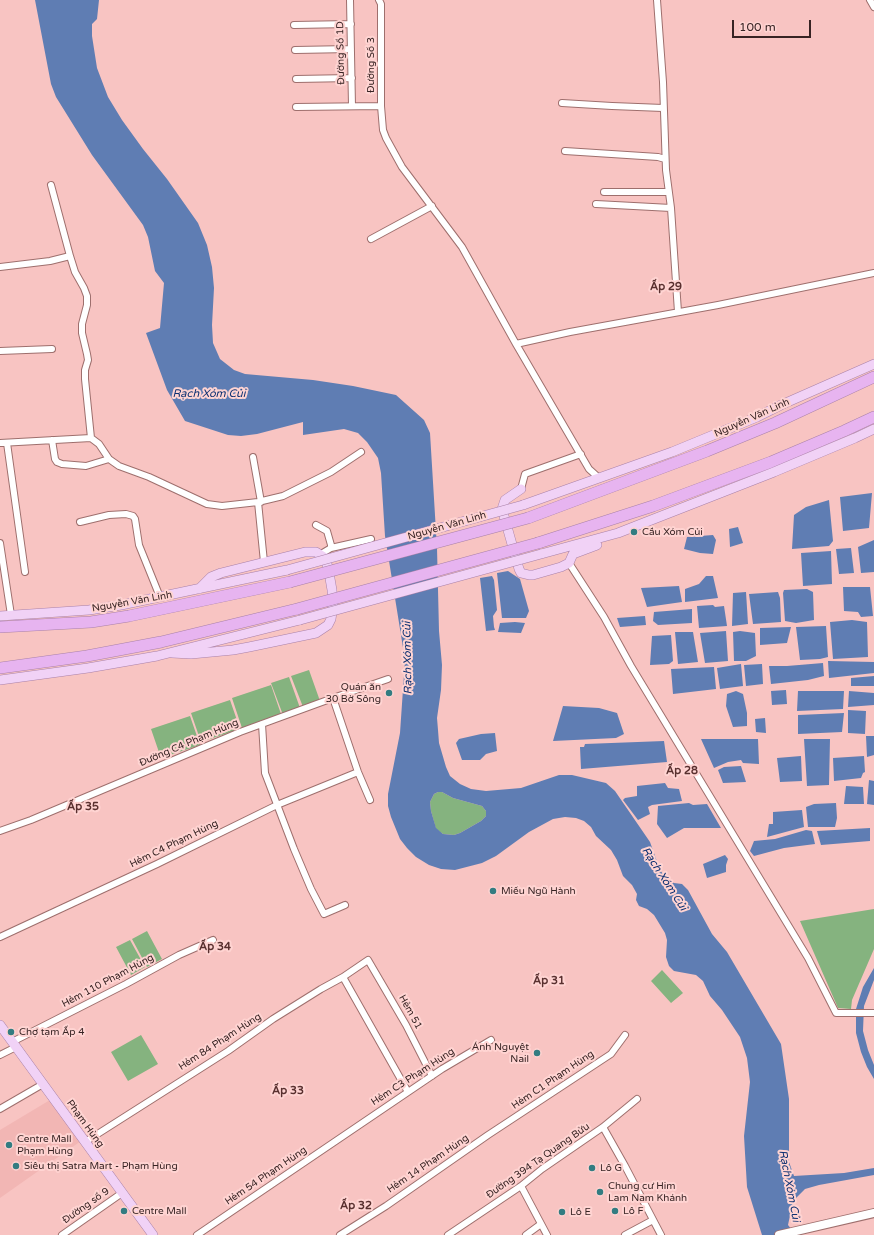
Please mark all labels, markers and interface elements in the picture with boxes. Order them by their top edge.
scale bar [734,12,813,38]
text: 100 m [739,20,776,34]
street label: Đường Số 1D [334,21,348,85]
street label: Đường Số 3 [365,37,377,93]
district label: Ấp 29 [650,280,682,294]
water label: Rạch Xóm Củi [173,387,245,401]
street label: Nguyễn Văn Linh [713,396,791,440]
street label: Nguyễn Văn Linh [406,509,488,543]
place label: Cầu Xóm Củi [642,526,703,538]
marker: Cầu Xóm Củi [629,527,639,537]
street label: Nguyễn Văn Linh [91,589,173,615]
water label: Rạch Xóm Củi [401,621,415,695]
place label: Quán ăn 30 Bờ Sông [326,681,381,704]
marker: Quán ăn 30 Bờ Sông [384,688,394,698]
street label: Đường C4 Phạm Hủng [138,717,240,769]
district label: Ấp 28 [666,764,698,778]
district label: Ấp 35 [67,800,99,814]
street label: Hẻm C4 Phạm Hùng [128,817,220,871]
water label: Rạch Xóm Củi [639,845,689,913]
place label: Miếu Ngũ Hành [501,885,576,897]
marker: Miếu Ngũ Hành [488,886,498,896]
district label: Ấp 34 [199,940,231,954]
street label: Hẻm 110 Phạm Hùng [60,952,156,1010]
district label: Ấp 31 [533,974,565,988]
street label: Hẻm 51 [396,993,424,1031]
street label: Hẻm 84 Phạm Hùng [176,1011,264,1073]
place label: Chợ tạm Ấp 4 [19,1026,85,1038]
marker: Chợ tạm Ấp 4 [6,1027,16,1037]
place label: Ánh Nguyệt Nail [472,1041,529,1064]
street label: Hẻm C3 Phạm Hùng [369,1046,457,1108]
street label: Hẻm C1 Phạm Hùng [510,1048,596,1112]
marker: Ánh Nguyệt Nail [532,1048,542,1058]
district label: Ấp 33 [272,1084,304,1098]
street label: Phạm Hùng [64,1098,106,1150]
street label: Đường 394 Tạ Quang Bửu [484,1121,592,1201]
street label: Hẻm 14 Phạm Hùng [385,1132,471,1196]
place label: Centre Mall Phạm Hùng [17,1133,73,1156]
marker: Centre Mall Phạm Hùng [4,1140,14,1150]
street label: Hẻm 54 Phạm Hùng [223,1144,309,1208]
water label: Rạch Xóm Củi [776,1149,802,1223]
place label: Siêu thị Satra Mart - Phạm Hùng [24,1160,178,1172]
marker: Siêu thị Satra Mart - Phạm Hùng [11,1161,21,1171]
place label: Lô G [600,1162,622,1174]
marker: Lô G [587,1163,597,1173]
place label: Chung cư Him Lam Nam Khánh [608,1180,687,1204]
street label: Đường số 9 [60,1185,112,1227]
marker: Chung cư Him Lam Nam Khánh [595,1187,605,1197]
district label: Ấp 32 [340,1199,372,1213]
place label: Centre Mall [132,1205,186,1217]
place label: Lô F [623,1205,644,1217]
marker: Centre Mall [119,1206,129,1216]
place label: Lô E [570,1206,591,1218]
marker: Lô F [610,1206,620,1216]
marker: Lô E [557,1207,567,1217]

